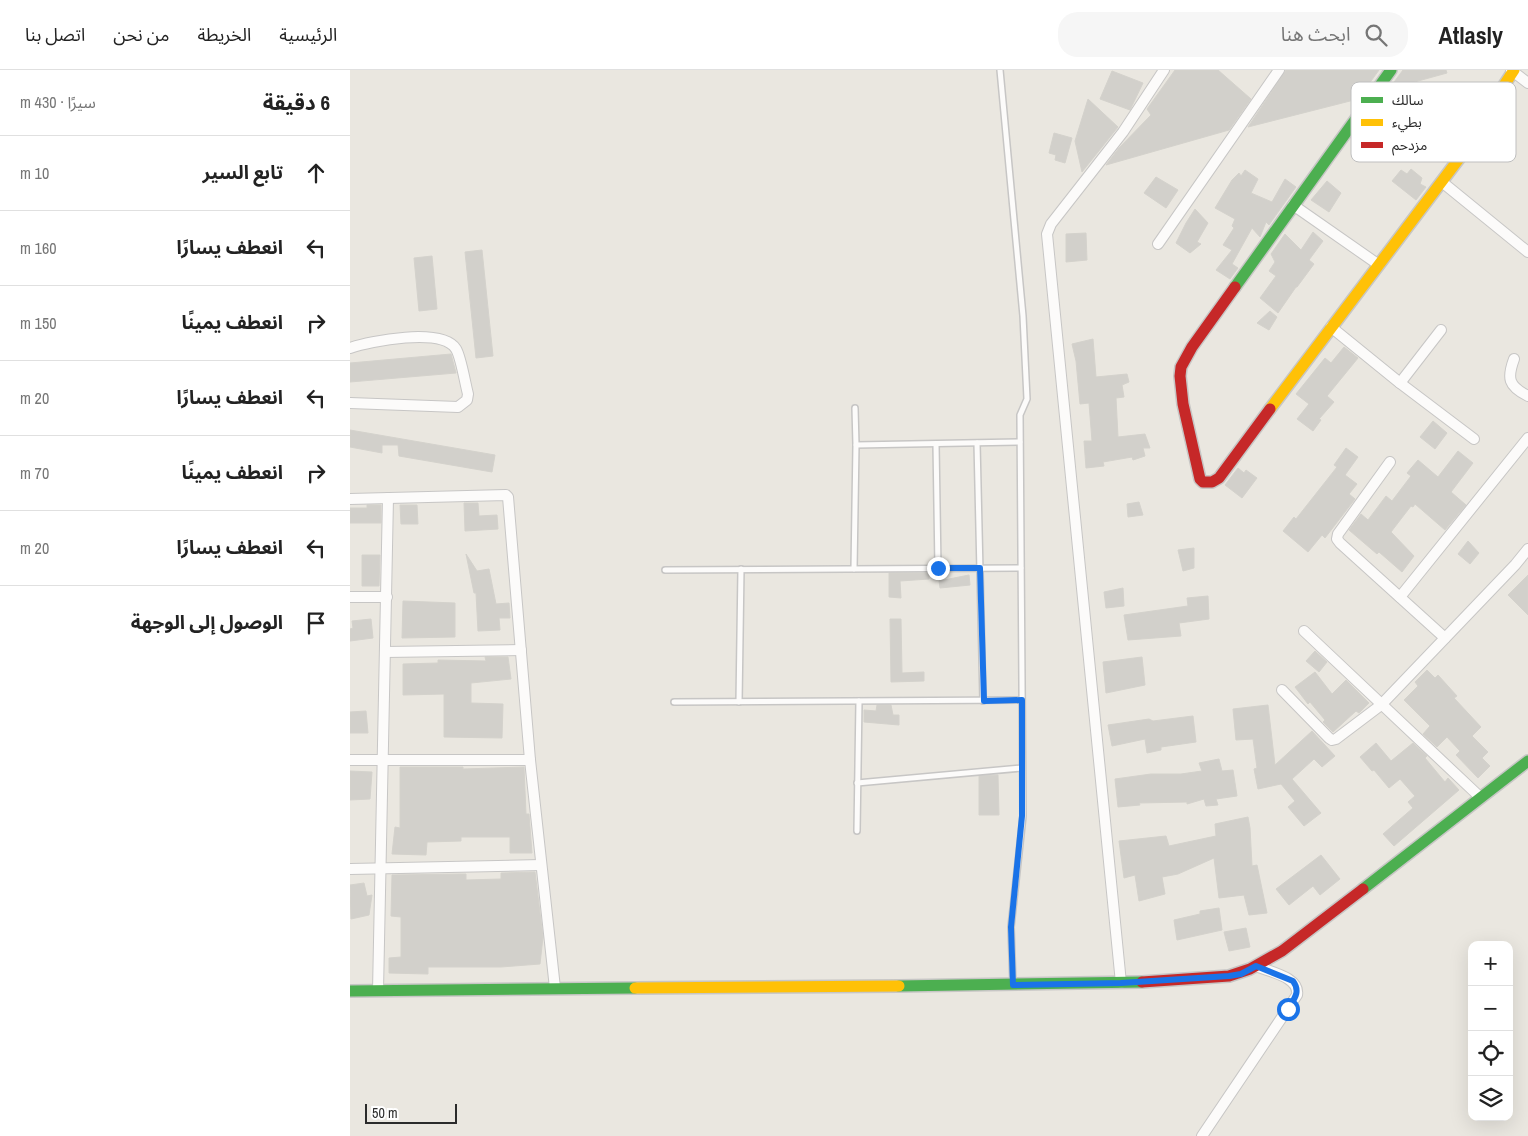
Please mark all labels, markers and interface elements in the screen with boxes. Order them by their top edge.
search box [1058,12,1408,57]
text: Atlasly [1438,19,1503,51]
text: ابحث هنا [1281,21,1350,47]
icon: search [1362,21,1390,49]
text: اتصل بنا [25,22,85,47]
text: من نحن [113,22,169,47]
text: الخريطة [197,22,251,47]
text: الرئيسية [279,22,337,47]
legend [1351,82,1516,162]
text: 6 دقيقة [263,88,330,117]
text: سيرًا · 430 m [20,91,96,113]
text: سالك [1392,91,1424,109]
text: بطيء [1392,113,1422,133]
text: مزدحم [1392,136,1427,156]
text: تابع السير [202,159,283,185]
icon: ahead [302,159,330,187]
text: 10 m [20,162,49,184]
text: انعطف يسارًا [177,234,283,260]
icon: left [302,234,330,262]
text: 160 m [20,237,56,259]
text: انعطف يمينًا [182,309,283,335]
icon: right [302,309,330,337]
text: 150 m [20,312,56,334]
text: انعطف يسارًا [177,384,283,410]
icon: left [302,384,330,412]
text: 20 m [20,387,49,409]
text: انعطف يمينًا [182,459,283,485]
icon: right [302,459,330,487]
text: 70 m [20,462,49,484]
text: انعطف يسارًا [177,534,283,560]
icon: left [302,534,330,562]
text: 20 m [20,537,49,559]
route end [927,557,950,580]
text: الوصول إلى الوجهة [131,609,283,635]
icon: arrive [302,609,330,637]
map controls [1468,941,1513,1121]
button: + [1468,941,1513,986]
button: − [1468,986,1513,1031]
route start [1277,998,1300,1021]
button: locate [1468,1031,1513,1076]
button: layers [1468,1076,1513,1121]
scale bar [365,1101,458,1124]
text: 50 m [372,1104,398,1122]

